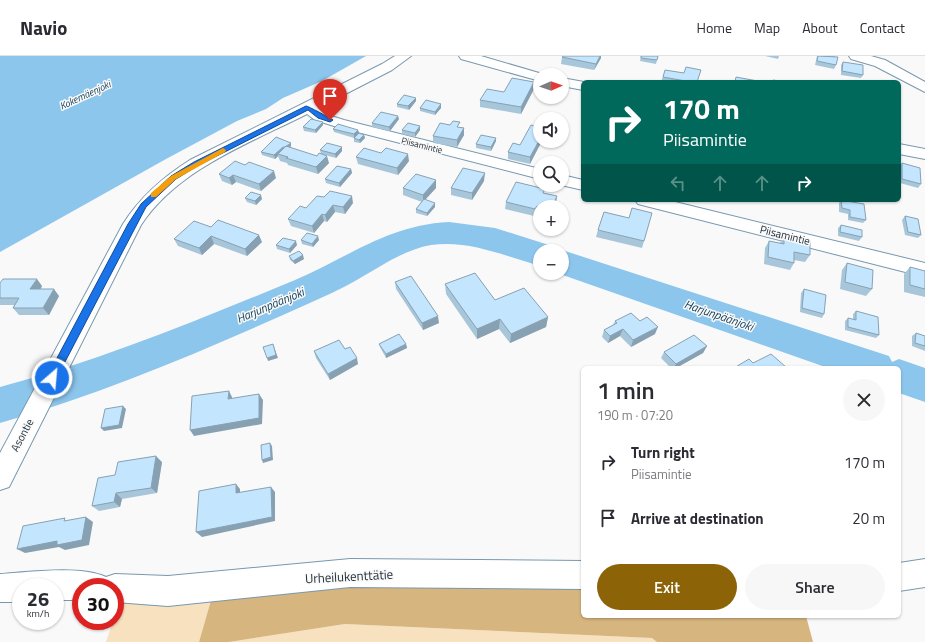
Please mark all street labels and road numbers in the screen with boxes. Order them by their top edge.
street label: Piisamintie [400,134,444,156]
street label: Piisamintie [758,221,812,249]
street label: Asontie [7,415,38,454]
street label: Urheilukenttätie [304,564,394,588]

